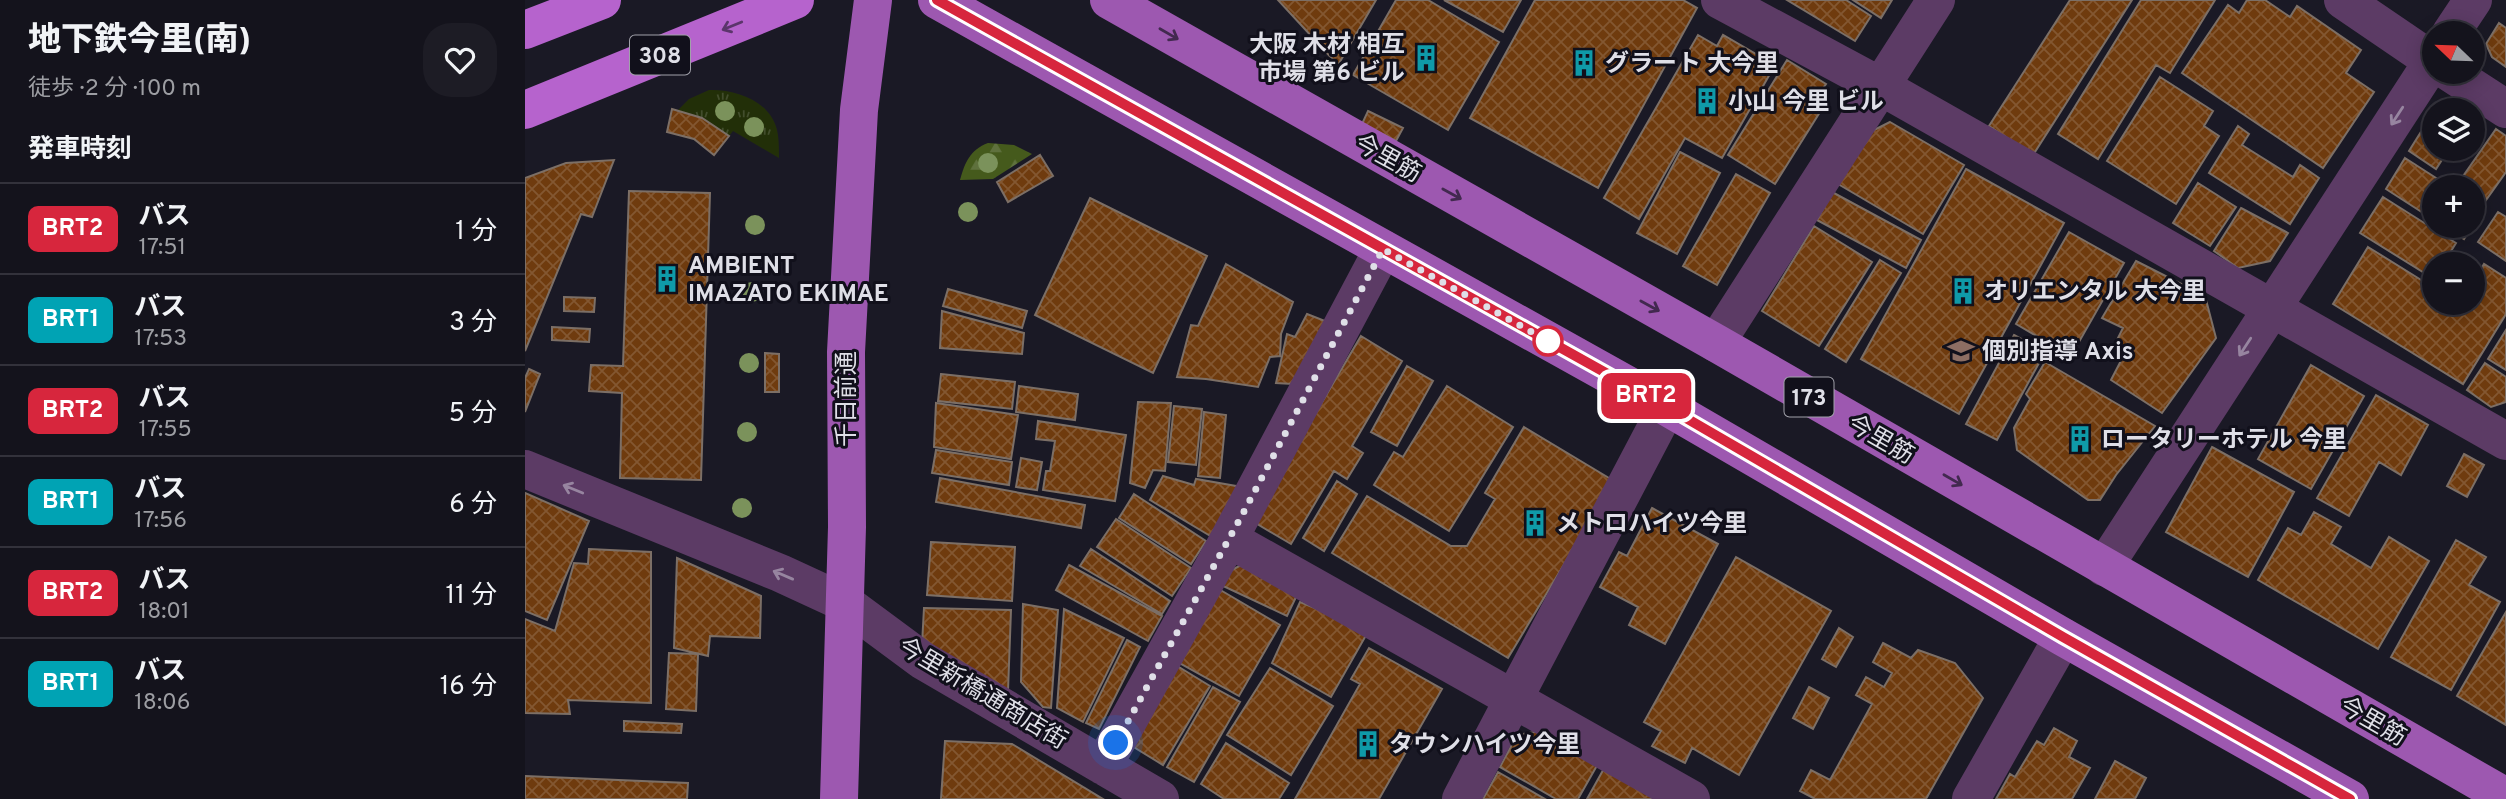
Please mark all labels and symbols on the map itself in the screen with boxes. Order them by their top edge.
one-way arrow [722,20,744,33]
north arrow [2422,21,2485,84]
one-way arrow [1158,27,1178,41]
place label: 大阪 木材 相互 市場 第6 ビル [1249,31,1405,89]
road number: 308 [630,36,690,74]
building icon: 大阪 木材 相互 市場 第6 ビル [1411,43,1441,73]
building icon: グラート 大今里 [1569,48,1599,78]
place label: グラート 大今里 [1605,50,1779,80]
building icon: 小山 今里 ビル [1692,86,1722,116]
place label: 小山 今里 ビル [1728,88,1884,118]
one-way arrow [2389,106,2404,125]
street label: 今里筋 [1348,129,1426,190]
one-way arrow [1441,187,1461,201]
place label: AMBIENT IMAZATO EKIMAE [688,252,889,310]
building icon: AMBIENT IMAZATO EKIMAE [652,264,682,294]
building icon: オリエンタル 大今里 [1948,276,1978,306]
place label: オリエンタル 大今里 [1984,278,2206,308]
one-way arrow [1639,300,1660,313]
unlabelled marker [1533,326,1563,356]
school or university icon: 個別指導 Axis [1946,336,1976,366]
one-way arrow [2238,337,2252,357]
place label: 個別指導 Axis [1982,338,2134,368]
street label: 千日前通 [833,351,863,447]
line badge: BRT2 [1597,373,1695,419]
road number: 173 [1785,378,1833,416]
street label: 今里筋 [1841,410,1919,472]
building icon: ロータリーホテル 今里 [2065,424,2095,454]
place label: ロータリーホテル 今里 [2101,426,2347,456]
one-way arrow [1943,473,1963,487]
one-way arrow [562,481,584,494]
building icon: メトロハイツ今里 [1520,508,1550,538]
place label: メトロハイツ今里 [1556,510,1748,540]
one-way arrow [773,568,794,581]
street label: 今里新橋通商店街 [892,632,1072,757]
street label: 今里筋 [2333,692,2411,754]
your location [1098,725,1133,760]
building icon: タウンハイツ今里 [1353,729,1383,759]
place label: タウンハイツ今里 [1389,731,1581,761]

